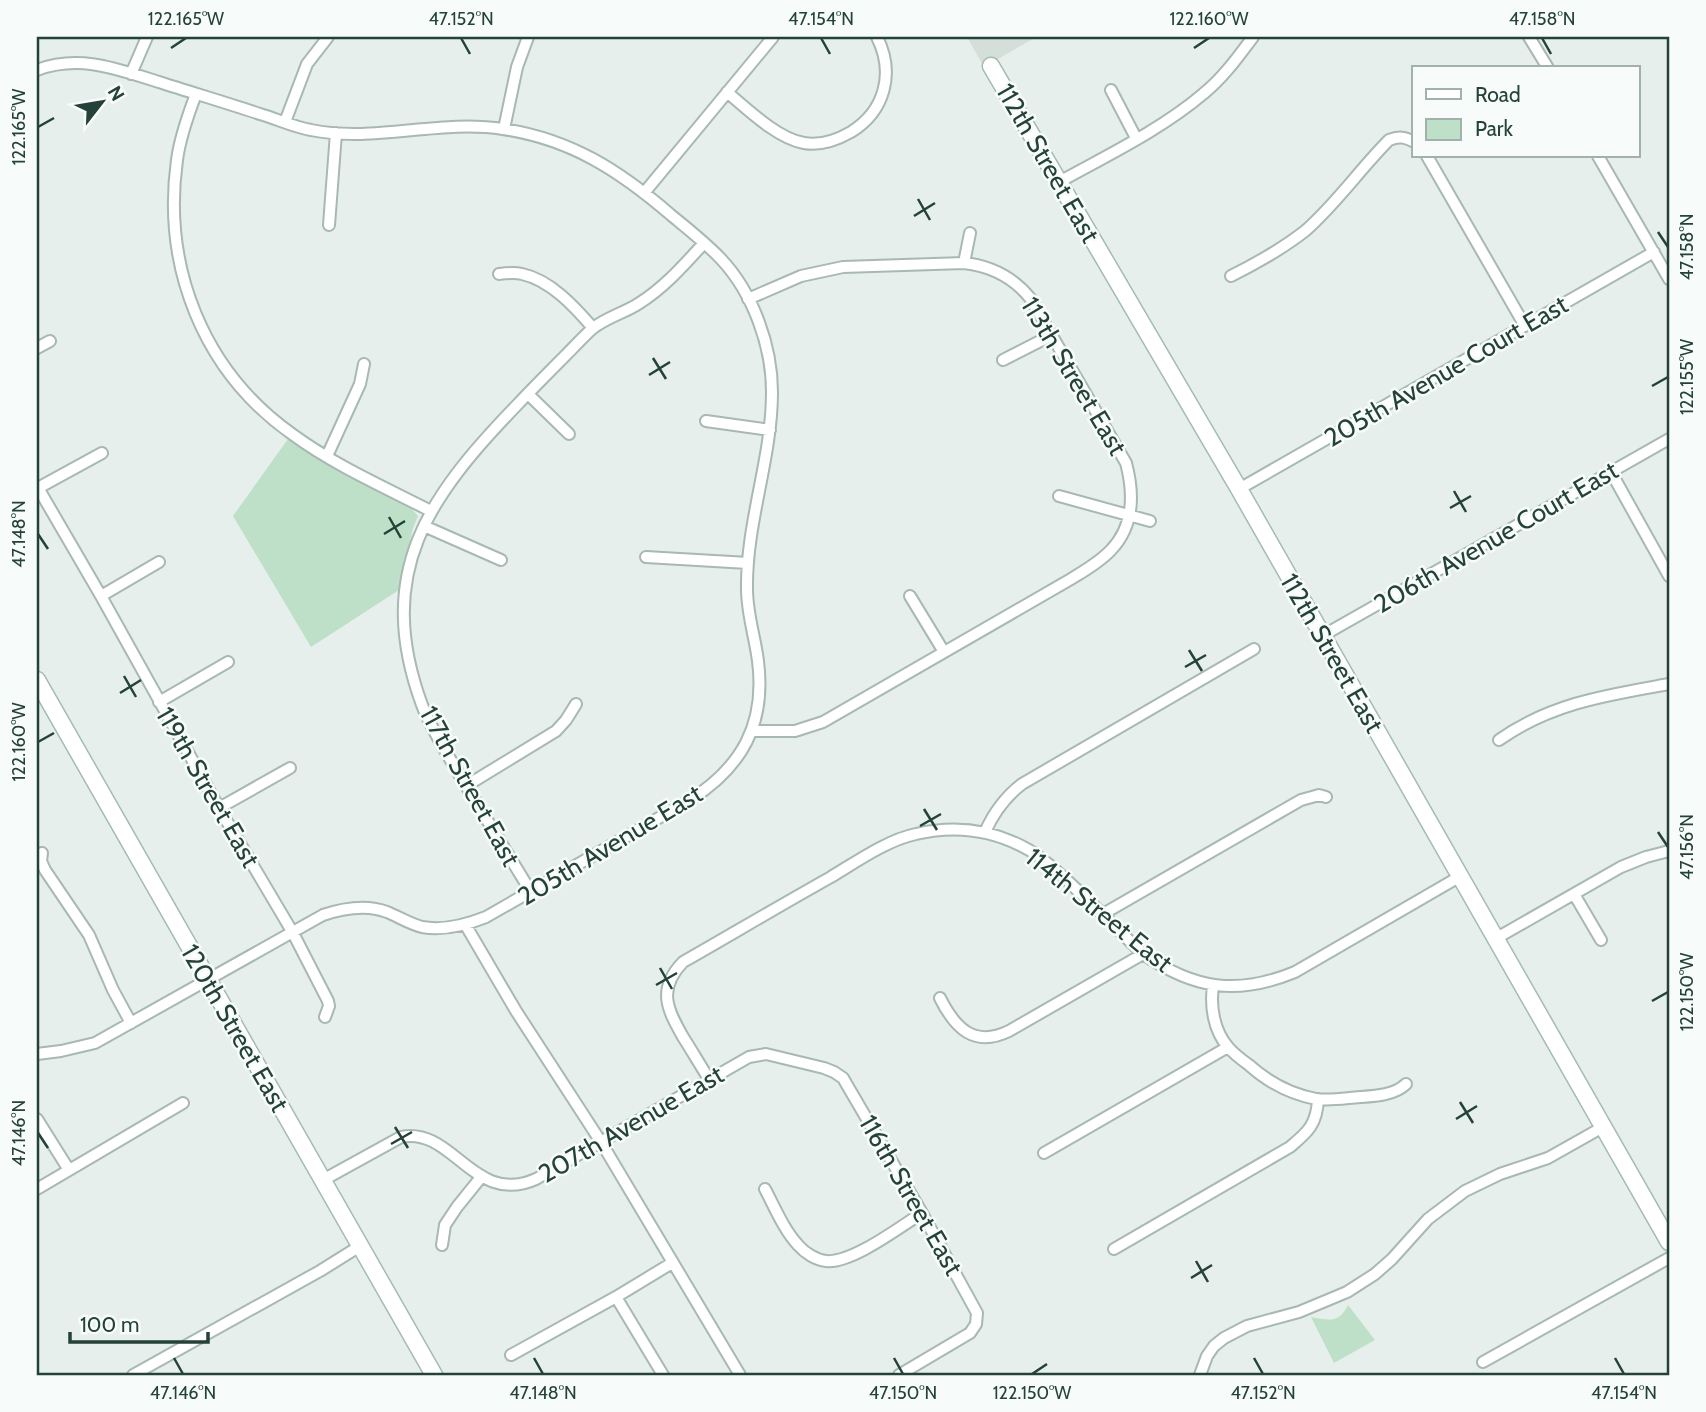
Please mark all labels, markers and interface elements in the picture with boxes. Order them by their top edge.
text: 122.165°W [148,8,224,30]
text: 47.152°N [428,8,494,30]
text: 47.154°N [788,8,854,30]
text: 122.160°W [1169,8,1249,30]
text: 47.158°N [1509,8,1575,30]
north arrow [66,66,136,136]
legend [1412,66,1640,158]
street label: 112th Street East [990,78,1107,248]
text: N [103,82,129,105]
text: Road [1475,82,1521,107]
text: 122.165°W [8,89,30,165]
text: Park [1475,116,1513,141]
text: 47.158°N [1676,214,1698,280]
street label: 205th Avenue Court East [1319,288,1574,454]
street label: 113th Street East [1014,291,1134,461]
text: 122.155°W [1676,339,1698,415]
street label: 206th Avenue Court East [1368,454,1624,620]
text: 47.148°N [8,500,30,568]
street label: 112th Street East [1274,568,1391,738]
street label: 117th Street East [413,700,527,872]
street label: 119th Street East [149,701,267,873]
text: 122.160°W [8,702,30,782]
street label: 205th Avenue East [512,777,708,913]
text: 47.156°N [1676,814,1698,880]
street label: 114th Street East [1019,841,1179,979]
street label: 120th Street East [174,939,296,1118]
text: 122.150°W [1676,953,1698,1031]
street label: 207th Avenue East [533,1058,729,1190]
text: 47.146°N [8,1100,30,1166]
street label: 116th Street East [852,1109,970,1281]
scale bar [70,1300,208,1344]
text: 100 m [80,1312,139,1337]
text: 47.146°N [150,1382,216,1404]
text: 47.148°N [509,1382,577,1404]
text: 47.150°N [869,1382,937,1404]
text: 122.150°W [993,1382,1071,1404]
text: 47.152°N [1230,1382,1296,1404]
text: 47.154°N [1591,1382,1657,1404]

